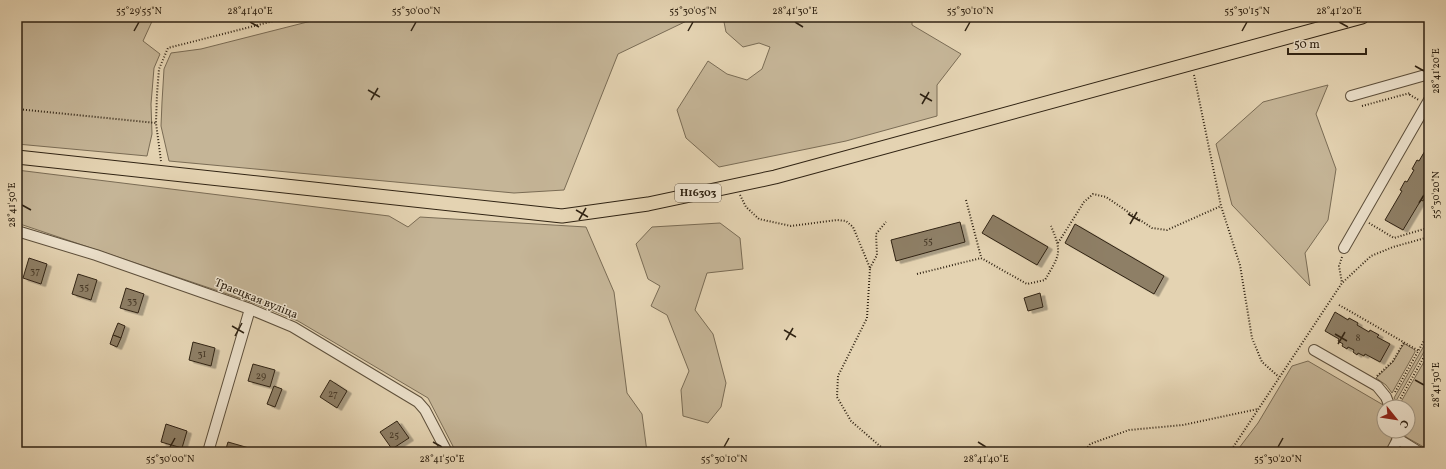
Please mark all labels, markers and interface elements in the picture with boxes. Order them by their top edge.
text: 55°29'55"N [116,4,163,18]
text: 28°41'40"E [227,4,273,18]
text: 55°30'00"N [392,4,441,18]
text: 55°30'05"N [669,4,717,18]
text: 28°41'30"E [772,4,818,18]
text: 55°30'10"N [947,4,994,18]
text: 55°30'15"N [1224,4,1270,18]
text: 28°41'20"E [1316,4,1362,18]
scale bar [1288,30,1366,56]
text: 50 m [1294,37,1320,53]
text: 28°41'20"E [1429,48,1443,94]
text: 55°30'20"N [1429,170,1443,219]
text: 28°41'50"E [5,182,19,228]
road number: Н16303 [675,184,721,202]
house number: 55 [923,234,933,248]
house number: 37 [30,264,40,278]
street label: Траецкая вуліца [212,275,300,323]
house number: 35 [79,280,89,294]
house number: 33 [127,294,137,308]
house number: 8 [1355,331,1361,345]
house number: 31 [197,347,207,361]
text: 28°41'30"E [1429,362,1443,408]
house number: 29 [256,369,266,383]
house number: 27 [328,387,338,401]
north arrow [1376,399,1416,439]
text: С [1395,416,1412,430]
house number: 25 [389,428,399,442]
text: 55°30'00"N [146,452,195,466]
text: 28°41'50"E [419,452,465,466]
text: 55°30'10"N [701,452,748,466]
text: 28°41'40"E [963,452,1009,466]
text: 55°30'20"N [1254,452,1303,466]

